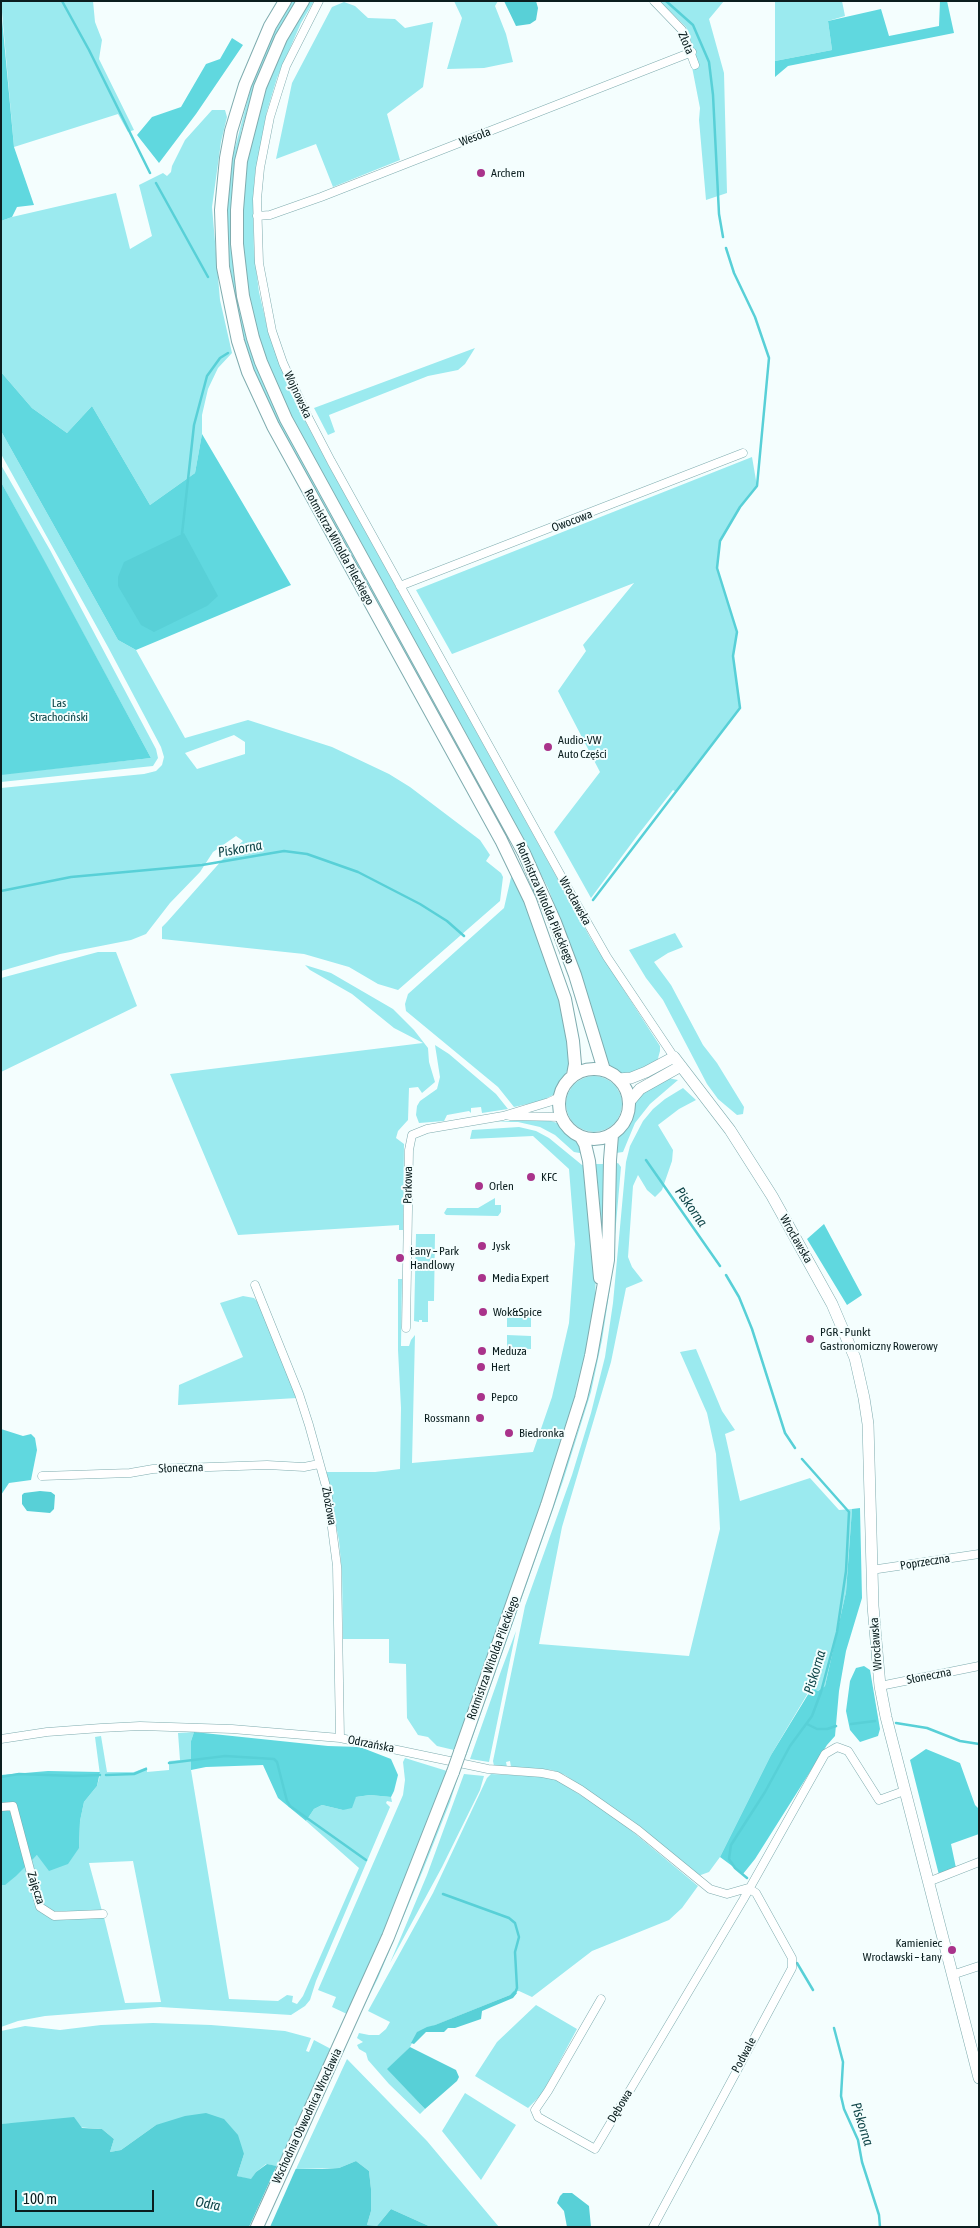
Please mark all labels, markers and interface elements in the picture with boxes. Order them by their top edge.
street label: Złota [675,30,697,56]
street label: Wesoła [457,124,493,150]
place label: Archem [491,166,525,180]
marker: Archem [475,167,487,179]
street label: Wojnowska [281,369,315,421]
street label: Rotmistrza Witolda Pileckiego [301,486,377,608]
street label: Owocowa [550,507,594,535]
park label: Las Strachociński [30,696,88,724]
place label: Audio-VW Auto Części [558,733,607,761]
marker: Audio-VW Auto Części [542,741,554,753]
water label: Piskorna [217,837,263,861]
street label: Rotmistrza Witolda Pileckiego [513,840,577,966]
street label: Wrocławska [556,874,594,928]
street label: Parkowa [400,1166,416,1204]
place label: KFC [541,1170,557,1184]
marker: KFC [525,1171,537,1183]
place label: Orlen [489,1179,514,1193]
marker: Orlen [473,1180,485,1192]
water label: Piskorna [671,1184,711,1230]
street label: Wrocławska [776,1212,816,1266]
place label: Jysk [492,1239,510,1253]
marker: Jysk [476,1240,488,1252]
place label: Łany – Park Handlowy [410,1244,459,1272]
marker: Łany – Park Handlowy [394,1252,406,1264]
place label: Media Expert [492,1271,549,1285]
marker: Media Expert [476,1272,488,1284]
place label: Wok&Spice [493,1305,542,1319]
marker: Wok&Spice [477,1306,489,1318]
place label: PGR - Punkt Gastronomiczny Rowerowy [820,1325,938,1353]
marker: PGR - Punkt Gastronomiczny Rowerowy [804,1333,816,1345]
place label: Meduza [492,1344,527,1358]
marker: Meduza [476,1345,488,1357]
place label: Hert [491,1360,510,1374]
marker: Hert [475,1361,487,1373]
place label: Pepco [491,1390,518,1404]
marker: Pepco [475,1391,487,1403]
place label: Rossmann [424,1411,470,1425]
marker: Rossmann [474,1412,486,1424]
place label: Biedronka [519,1426,564,1440]
marker: Biedronka [503,1427,515,1439]
street label: Słoneczna [158,1460,204,1476]
street label: Zbożowa [319,1486,339,1526]
street label: Poprzeczna [899,1551,951,1573]
street label: Rotmistrza Witolda Pileckiego [464,1594,522,1722]
street label: Wrocławska [867,1617,885,1671]
water label: Piskorna [800,1648,830,1696]
street label: Słoneczna [905,1665,953,1687]
street label: Odrzańska [347,1732,395,1756]
street label: Zajęcza [24,1870,48,1906]
place label: Kamieniec Wrocławski – Łany [863,1936,942,1964]
marker: Kamieniec Wrocławski – Łany [946,1944,958,1956]
street label: Podwale [729,2035,759,2075]
street label: Wschodnia Obwodnica Wrocławia [269,2046,345,2186]
street label: Dębowa [605,2087,635,2125]
water label: Piskorna [847,2100,877,2148]
scale bar [18,2180,156,2212]
text: 100 m [23,2190,57,2207]
water label: Odra [194,2193,222,2215]

